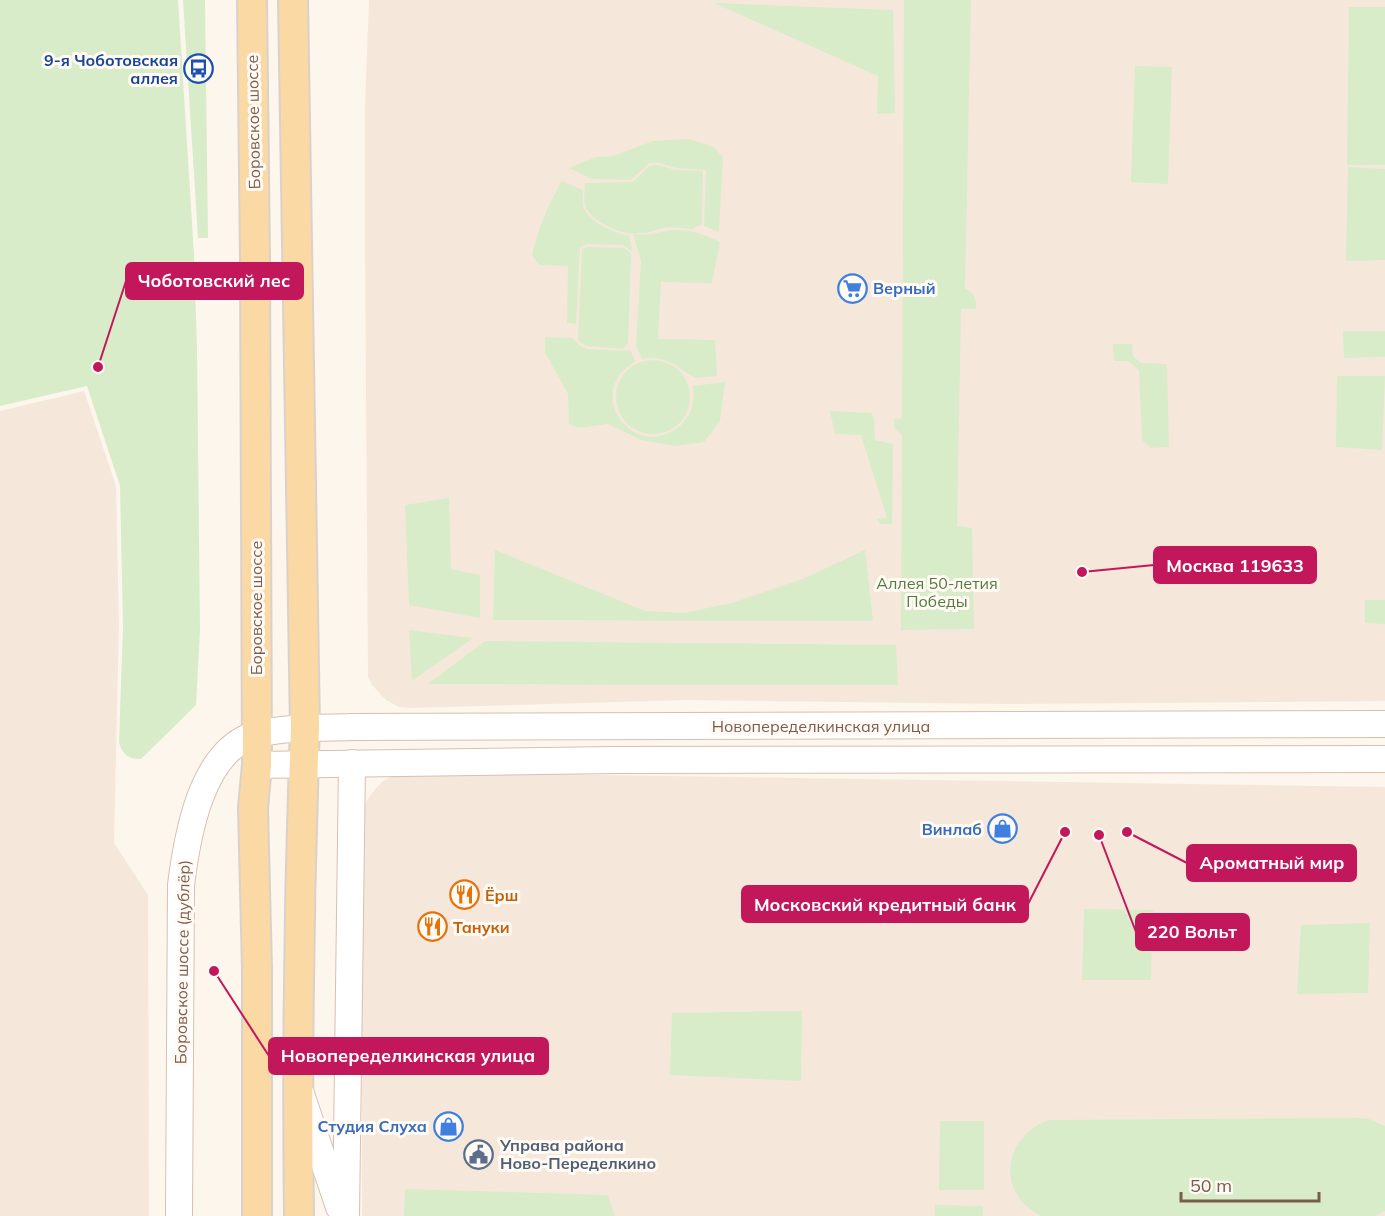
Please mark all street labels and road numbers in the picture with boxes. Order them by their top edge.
street label: Боровское шоссе [242,54,264,189]
street label: Боровское шоссе [246,541,266,675]
street label: Новопеределкинская улица [712,716,930,736]
street label: Боровское шоссе (дублёр) [170,860,194,1064]

